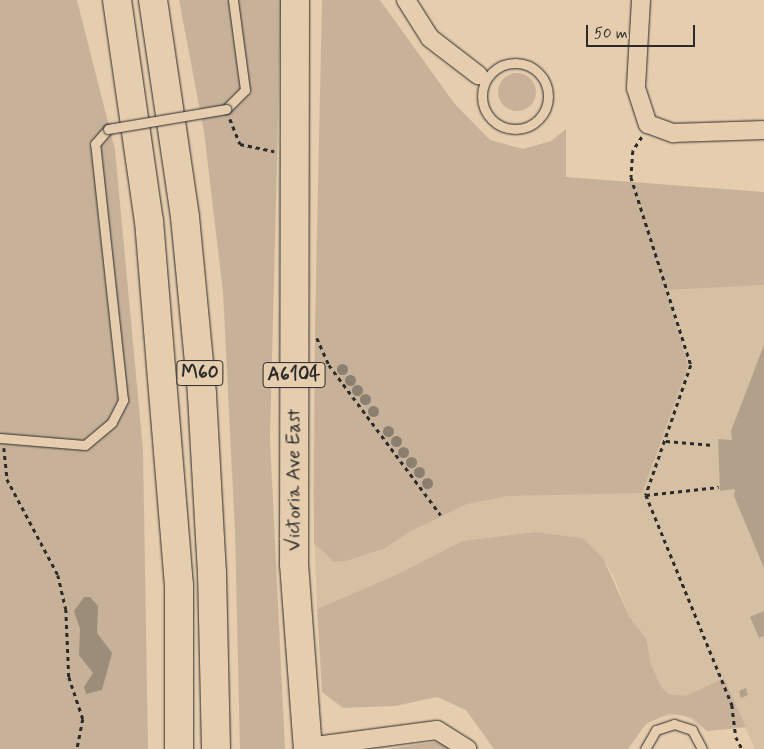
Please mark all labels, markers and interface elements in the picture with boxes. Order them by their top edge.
scale bar [589,15,698,47]
text: 50 m [594,24,628,44]
road number: M60 [176,356,224,389]
road number: A6104 [262,358,326,392]
street label: Victoria Ave East [282,409,306,551]

